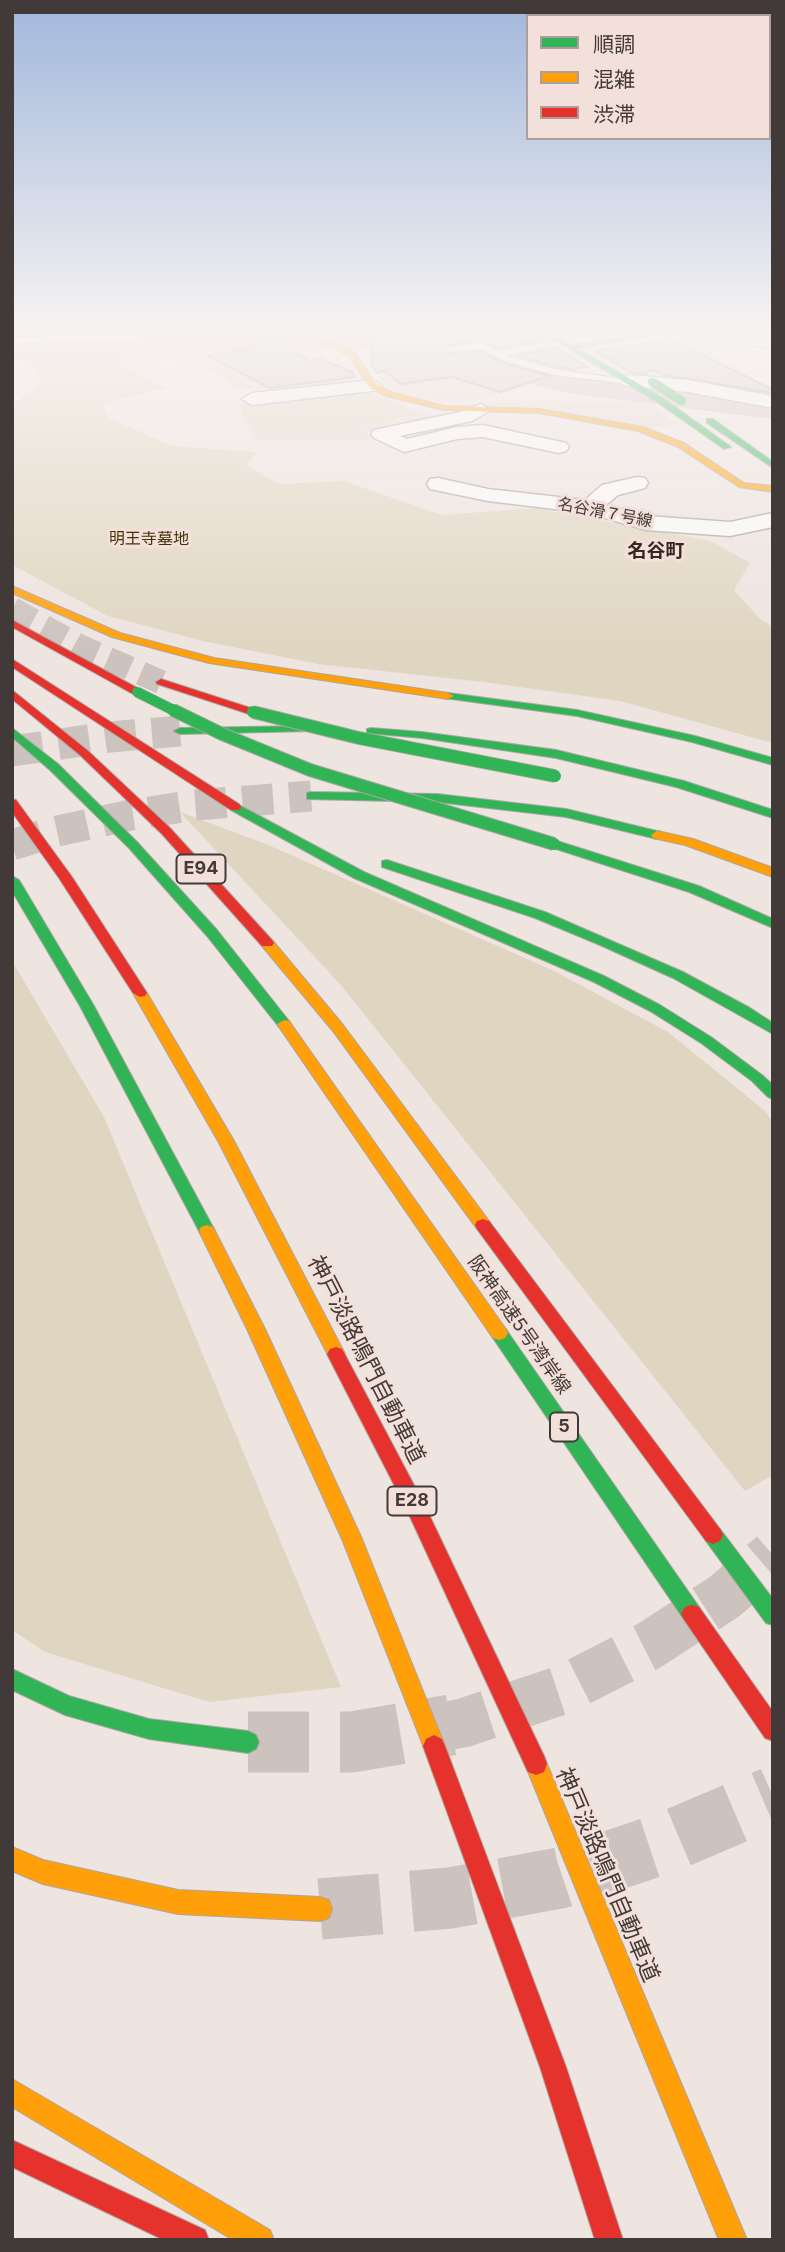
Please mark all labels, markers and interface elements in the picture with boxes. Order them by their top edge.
legend [526,14,771,140]
text: 順調 [593,32,635,57]
text: 混雑 [593,67,635,92]
text: 渋滞 [593,102,635,127]
street label: 名谷滑７号線 [556,494,654,532]
park label: 明王寺墓地 [109,529,189,549]
district label: 名谷町 [628,540,684,562]
road number: E94 [176,854,226,884]
street label: 神戸淡路鳴門自動車道 [301,1251,431,1469]
street label: 阪神高速5号湾岸線 [463,1251,575,1399]
road number: 5 [550,1412,578,1442]
road number: E28 [388,1486,436,1516]
street label: 神戸淡路鳴門自動車道 [549,1764,665,1986]

